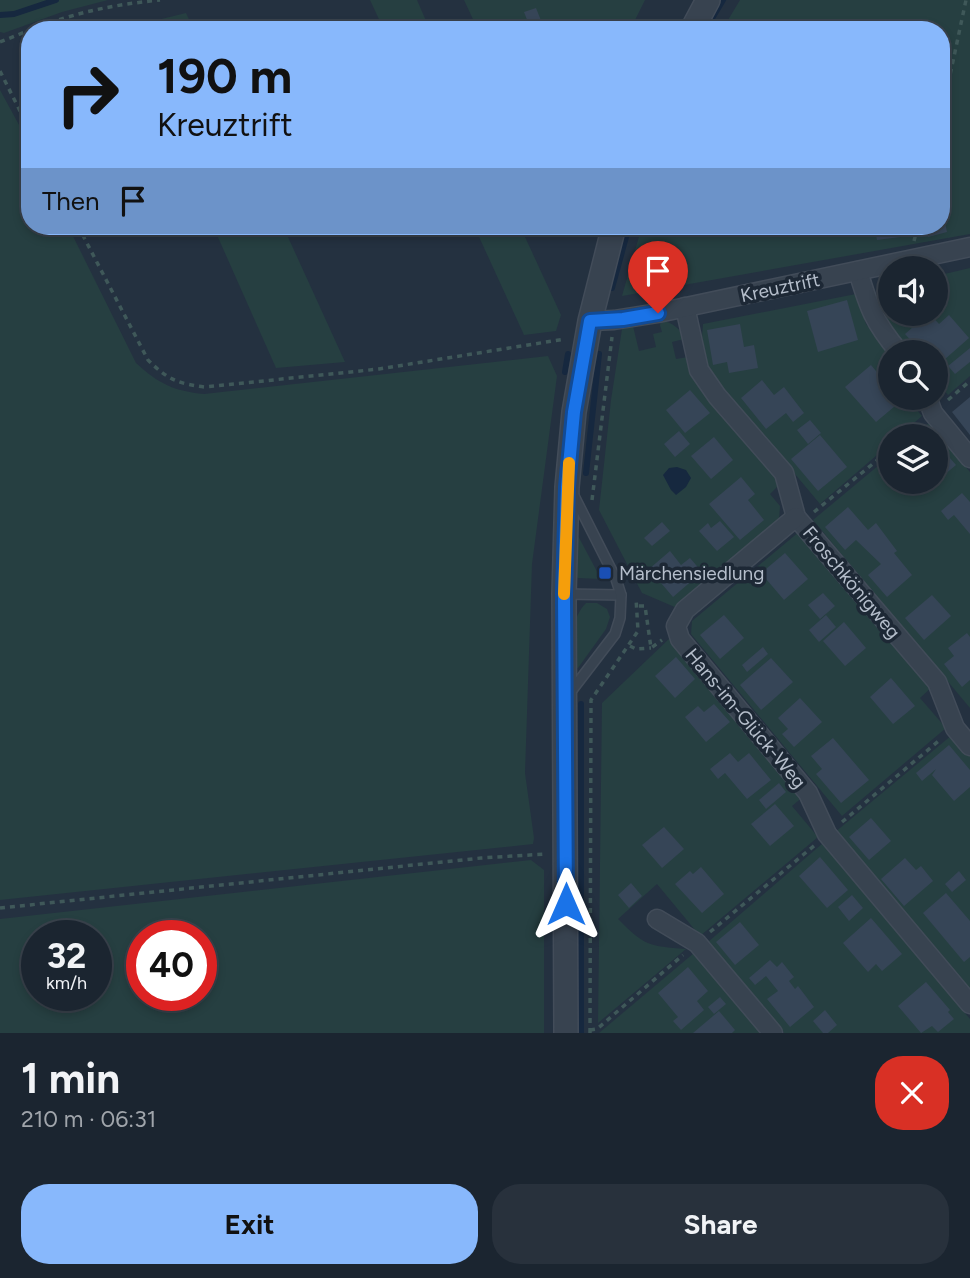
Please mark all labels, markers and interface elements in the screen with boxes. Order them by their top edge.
text: 190 m [157,46,292,105]
icon: right [42,49,133,140]
text: Kreuztrift [157,106,293,144]
icon: arrive [114,182,152,220]
text: Then [42,185,100,217]
pin [628,241,688,313]
icon: arrive [639,252,677,290]
map controls [878,256,948,494]
button: sound [878,256,948,326]
street label: Kreuztrift [738,268,822,307]
button: search [878,340,948,410]
button: layers [878,424,948,494]
street label: Froschkönigweg [798,521,905,643]
place label: Märchensiedlung [619,562,764,585]
marker: Märchensiedlung [597,565,613,581]
street label: Hans-im-Glück-Weg [680,644,811,793]
position arrow [529,867,603,941]
speed limit sign: 40 [126,920,217,1011]
text: 32 [47,935,86,977]
text: km/h [46,972,87,994]
text: 1 min [21,1053,120,1104]
button: close [875,1056,949,1130]
text: 210 m · 06:31 [21,1105,156,1133]
button: Exit [21,1184,478,1264]
button: Share [492,1184,949,1264]

